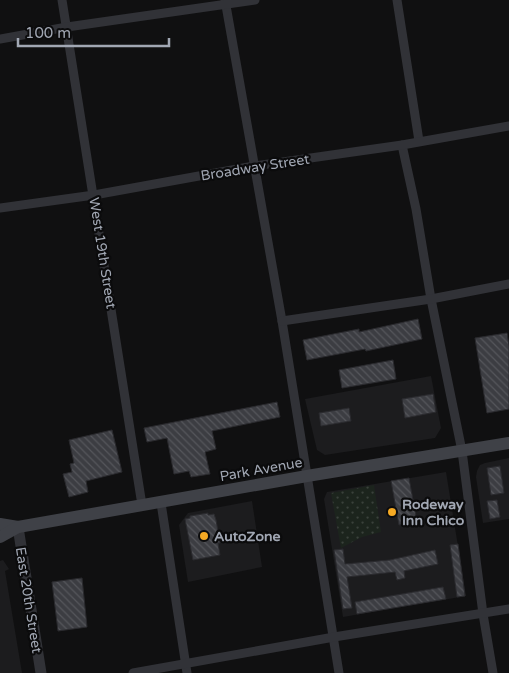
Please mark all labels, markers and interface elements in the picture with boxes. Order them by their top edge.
scale bar [18,15,169,47]
text: 100 m [25,24,71,42]
street label: Broadway Street [199,150,311,184]
street label: West 19th Street [85,196,120,310]
street label: Park Avenue [218,454,304,485]
place label: Rodeway Inn Chico [402,496,465,529]
marker: Rodeway Inn Chico [386,506,398,518]
place label: AutoZone [214,528,281,545]
marker: AutoZone [198,530,210,542]
street label: East 20th Street [12,546,45,655]

